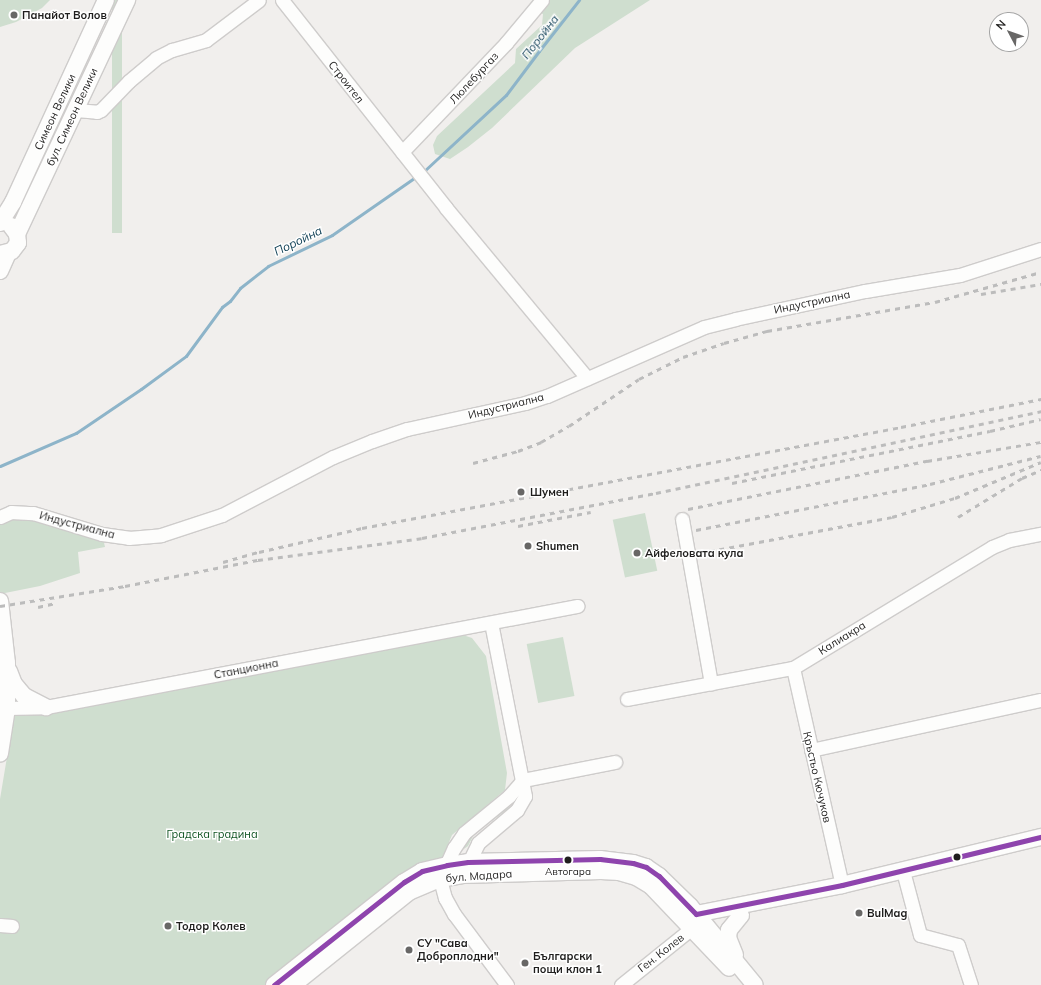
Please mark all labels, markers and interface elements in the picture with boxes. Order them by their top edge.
place label: Панайот Волов [22,8,107,22]
marker: Панайот Волов [9,10,19,20]
water label: Поройна [518,12,562,62]
north arrow [989,12,1029,52]
text: N [993,17,1009,33]
street label: Люлебургаз [447,49,501,107]
street label: Строител [325,58,367,106]
street label: бул. Симеон Велики [44,66,100,168]
street label: Симеон Велики [32,72,78,152]
water label: Поройна [271,223,325,259]
street label: Индустриална [773,287,851,317]
street label: Индустриална [467,390,545,422]
place label: Шумен [530,485,569,499]
marker: Шумен [515,486,527,498]
street label: Индустриална [38,509,116,541]
place label: Shumen [536,539,579,553]
marker: Shumen [523,541,533,551]
place label: Айфеловата кула [645,546,743,560]
marker: Айфеловата кула [632,548,642,558]
street label: Калиакра [816,618,868,658]
street label: Станционна [213,656,279,682]
street label: Кръстьо Кючуков [800,730,834,824]
park label: Градска градина [166,827,258,841]
unlabelled marker [952,852,962,862]
marker: Автогара [563,855,573,865]
place label: Автогара [545,866,591,878]
street label: бул. Мадара [445,867,513,885]
place label: BulMag [867,906,907,920]
marker: BulMag [854,908,864,918]
place label: Тодор Колев [176,919,246,933]
marker: Тодор Колев [163,921,173,931]
street label: Ген. Колев [635,931,687,975]
place label: СУ "Сава Доброплодни" [417,937,499,963]
marker: СУ "Сава Доброплодни" [404,945,414,955]
place label: Български пощи клон 1 [533,950,602,976]
marker: Български пощи клон 1 [520,958,530,968]

